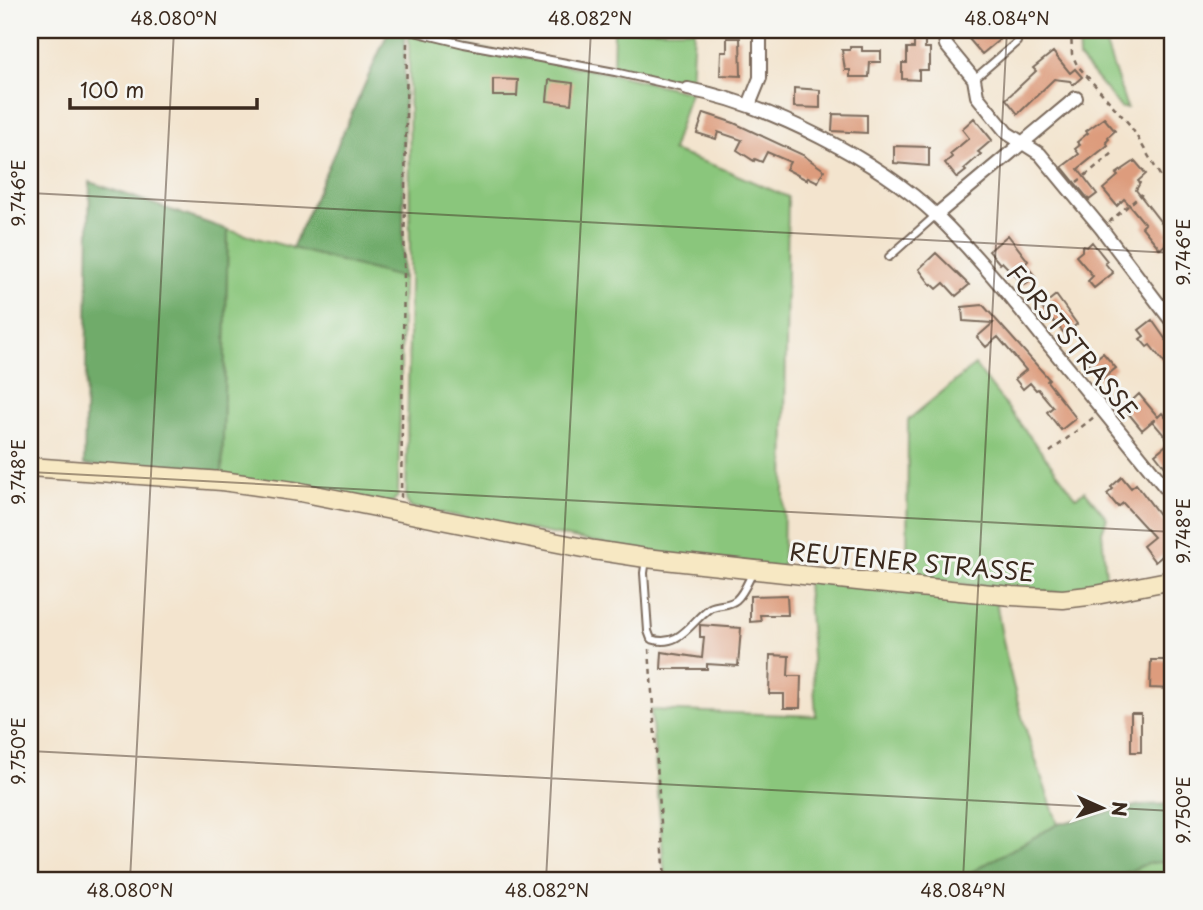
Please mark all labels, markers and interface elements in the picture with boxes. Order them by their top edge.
text: 48.080°N [131,4,217,31]
text: 48.082°N [548,4,632,31]
text: 48.084°N [964,4,1050,31]
scale bar [70,66,257,110]
text: 100 m [80,73,144,105]
text: 9.746°E [4,159,31,227]
text: 9.746°E [1169,218,1196,286]
street label: FORSTSTRASSE [999,256,1147,426]
text: 9.748°E [4,439,31,505]
text: 9.748°E [1169,498,1196,564]
street label: REUTENER STRASSE [788,532,1036,590]
text: 9.750°E [4,717,31,785]
north arrow [1066,774,1136,844]
text: 9.750°E [1169,776,1196,844]
text: N [1106,801,1134,817]
text: 48.080°N [87,876,173,903]
text: 48.082°N [505,876,589,903]
text: 48.084°N [920,876,1006,903]

